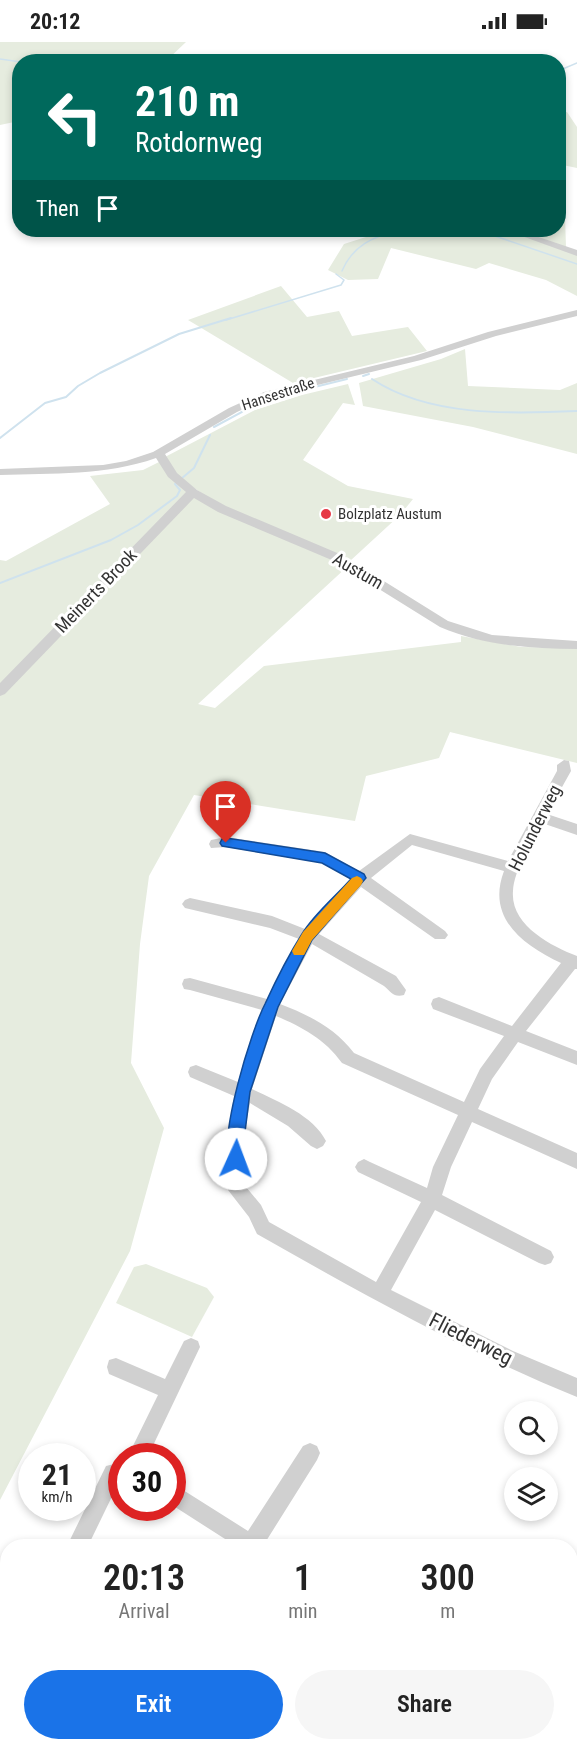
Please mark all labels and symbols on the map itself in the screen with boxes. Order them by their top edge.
street label: Hansestraße [239,374,317,414]
place label: Bolzplatz Austum [338,505,442,523]
marker: Bolzplatz Austum [319,507,333,521]
street label: Meinerts Brook [50,544,141,637]
street label: Austum [329,548,387,593]
pin [200,781,251,843]
street label: Holunderweg [504,781,565,874]
position arrow [204,1127,268,1191]
street label: Fliederweg [425,1308,517,1370]
speed limit sign: 30 [108,1443,186,1521]

